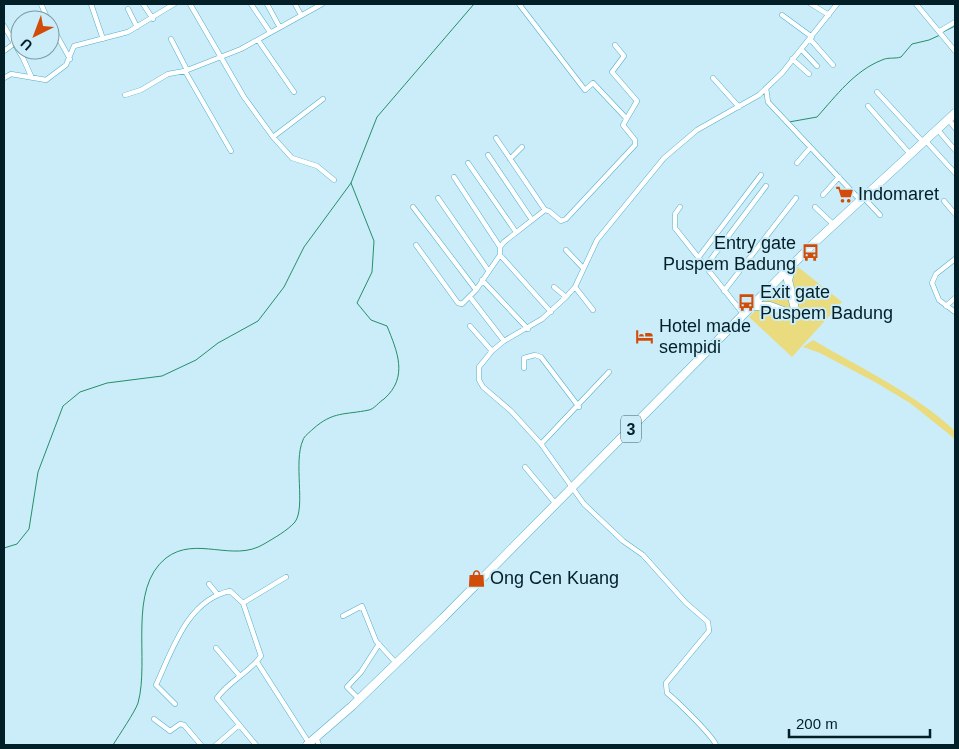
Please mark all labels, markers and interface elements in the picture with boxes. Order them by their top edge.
north arrow [10,10,60,60]
text: U [17,35,35,54]
supermarket icon: Indomaret [834,184,854,204]
place label: Indomaret [858,184,939,204]
place label: Entry gate Puspem Badung [663,233,796,274]
bus stop icon: Entry gate Puspem Badung [800,243,820,263]
place label: Exit gate Puspem Badung [760,282,893,323]
bus stop icon: Exit gate Puspem Badung [736,292,756,312]
place label: Hotel made sempidi [659,316,751,357]
hotel icon: Hotel made sempidi [635,326,655,346]
road number: 3 [621,416,641,442]
shop icon: Ong Cen Kuang [466,568,486,588]
place label: Ong Cen Kuang [490,568,619,588]
scale bar [789,706,930,738]
text: 200 m [796,715,838,732]

